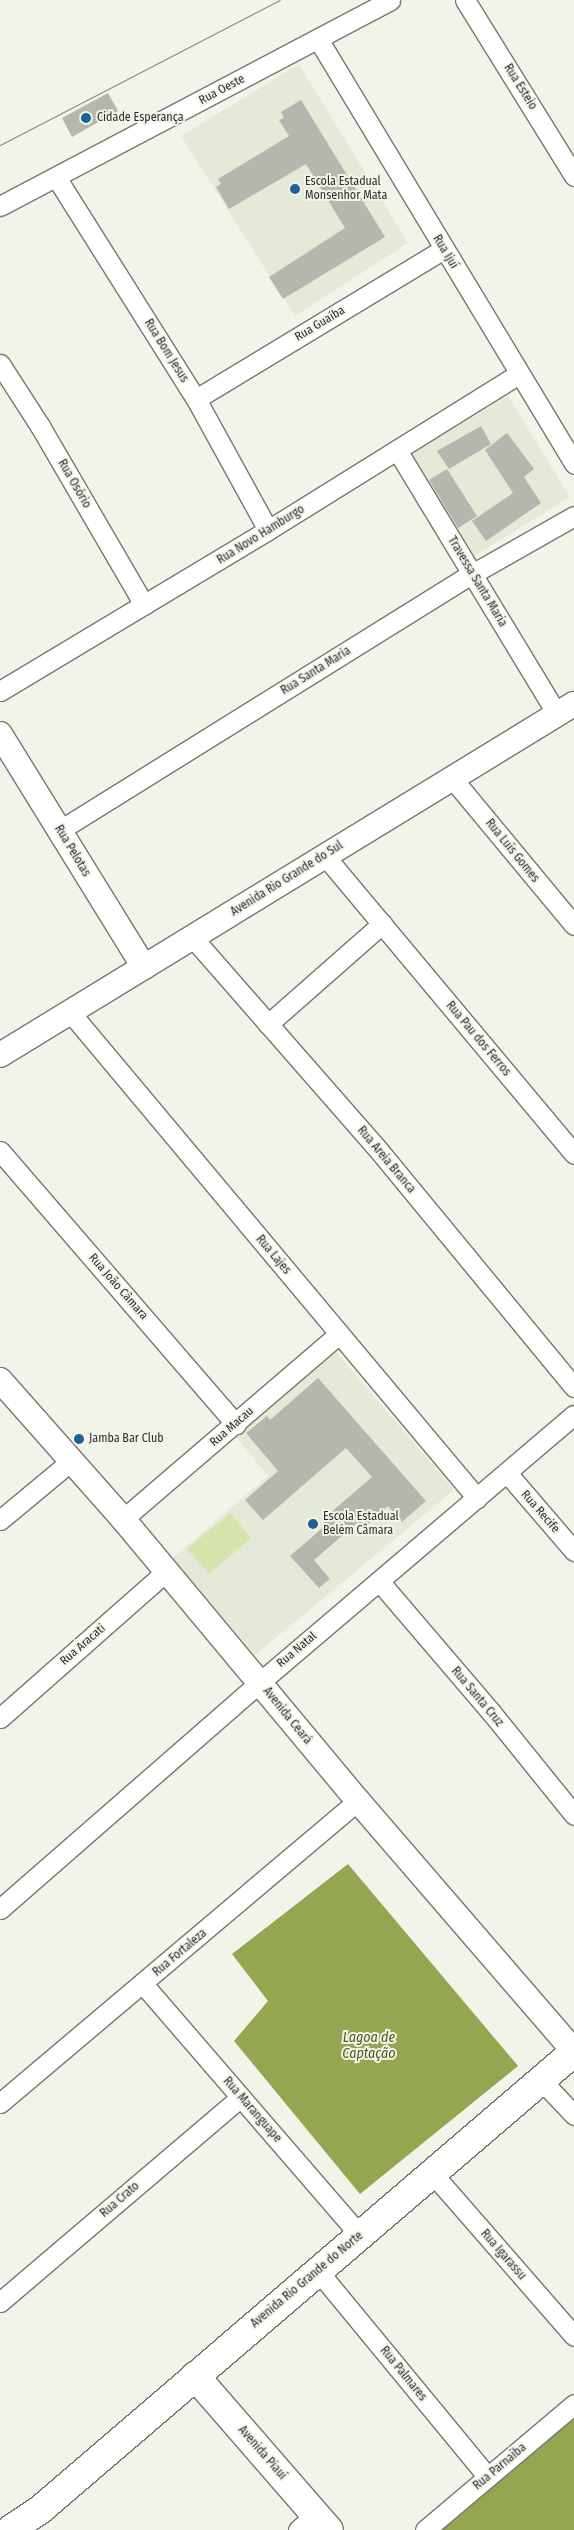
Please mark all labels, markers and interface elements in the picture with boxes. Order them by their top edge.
street label: Rua Esteio [500,61,540,113]
street label: Rua Oeste [197,72,247,108]
marker: Cidade Esperança [79,111,93,125]
place label: Cidade Esperança [97,111,184,125]
place label: Escola Estadual Monsenhor Mata [305,175,387,203]
marker: Escola Estadual Monsenhor Mata [289,183,301,195]
street label: Rua Ijuí [429,232,461,272]
street label: Rua Guaíba [292,303,348,345]
street label: Rua Bom Jesus [141,317,191,385]
street label: Rua Osório [54,457,94,511]
street label: Rua Novo Hamburgo [215,502,307,568]
street label: Travessa Santa Maria [444,534,510,630]
street label: Rua Santa Maria [278,644,354,698]
street label: Rua Luís Gomes [482,816,542,886]
street label: Rua Pelotas [51,823,93,879]
street label: Avenida Rio Grande do Sul [228,839,346,919]
street label: Rua Pau dos Ferros [443,999,513,1079]
street label: Rua Areia Branca [354,1124,418,1196]
street label: Rua Lajes [253,1233,293,1277]
street label: Rua João Câmara [85,1251,151,1323]
street label: Rua Macau [207,1404,257,1450]
place label: Jamba Bar Club [89,1432,164,1446]
marker: Jamba Bar Club [73,1433,85,1445]
street label: Rua Recife [518,1488,562,1536]
place label: Escola Estadual Belém Câmara [323,1510,399,1538]
marker: Escola Estadual Belém Câmara [307,1518,319,1530]
street label: Rua Aracati [57,1621,109,1669]
street label: Rua Natal [274,1629,320,1671]
street label: Rua Santa Cruz [448,1664,506,1730]
street label: Avenida Ceará [260,1685,314,1747]
street label: Rua Fortaleza [150,1926,210,1980]
water label: Lagoa de Captação [342,2030,396,2062]
street label: Rua Maranguape [220,2074,284,2146]
street label: Rua Crato [97,2179,143,2221]
street label: Rua Igarassu [477,2227,529,2283]
street label: Avenida Rio Grande do Norte [248,2229,366,2331]
street label: Rua Palmares [377,2344,429,2404]
street label: Avenida Piauí [235,2423,289,2483]
street label: Rua Parnaíba [471,2441,529,2493]

